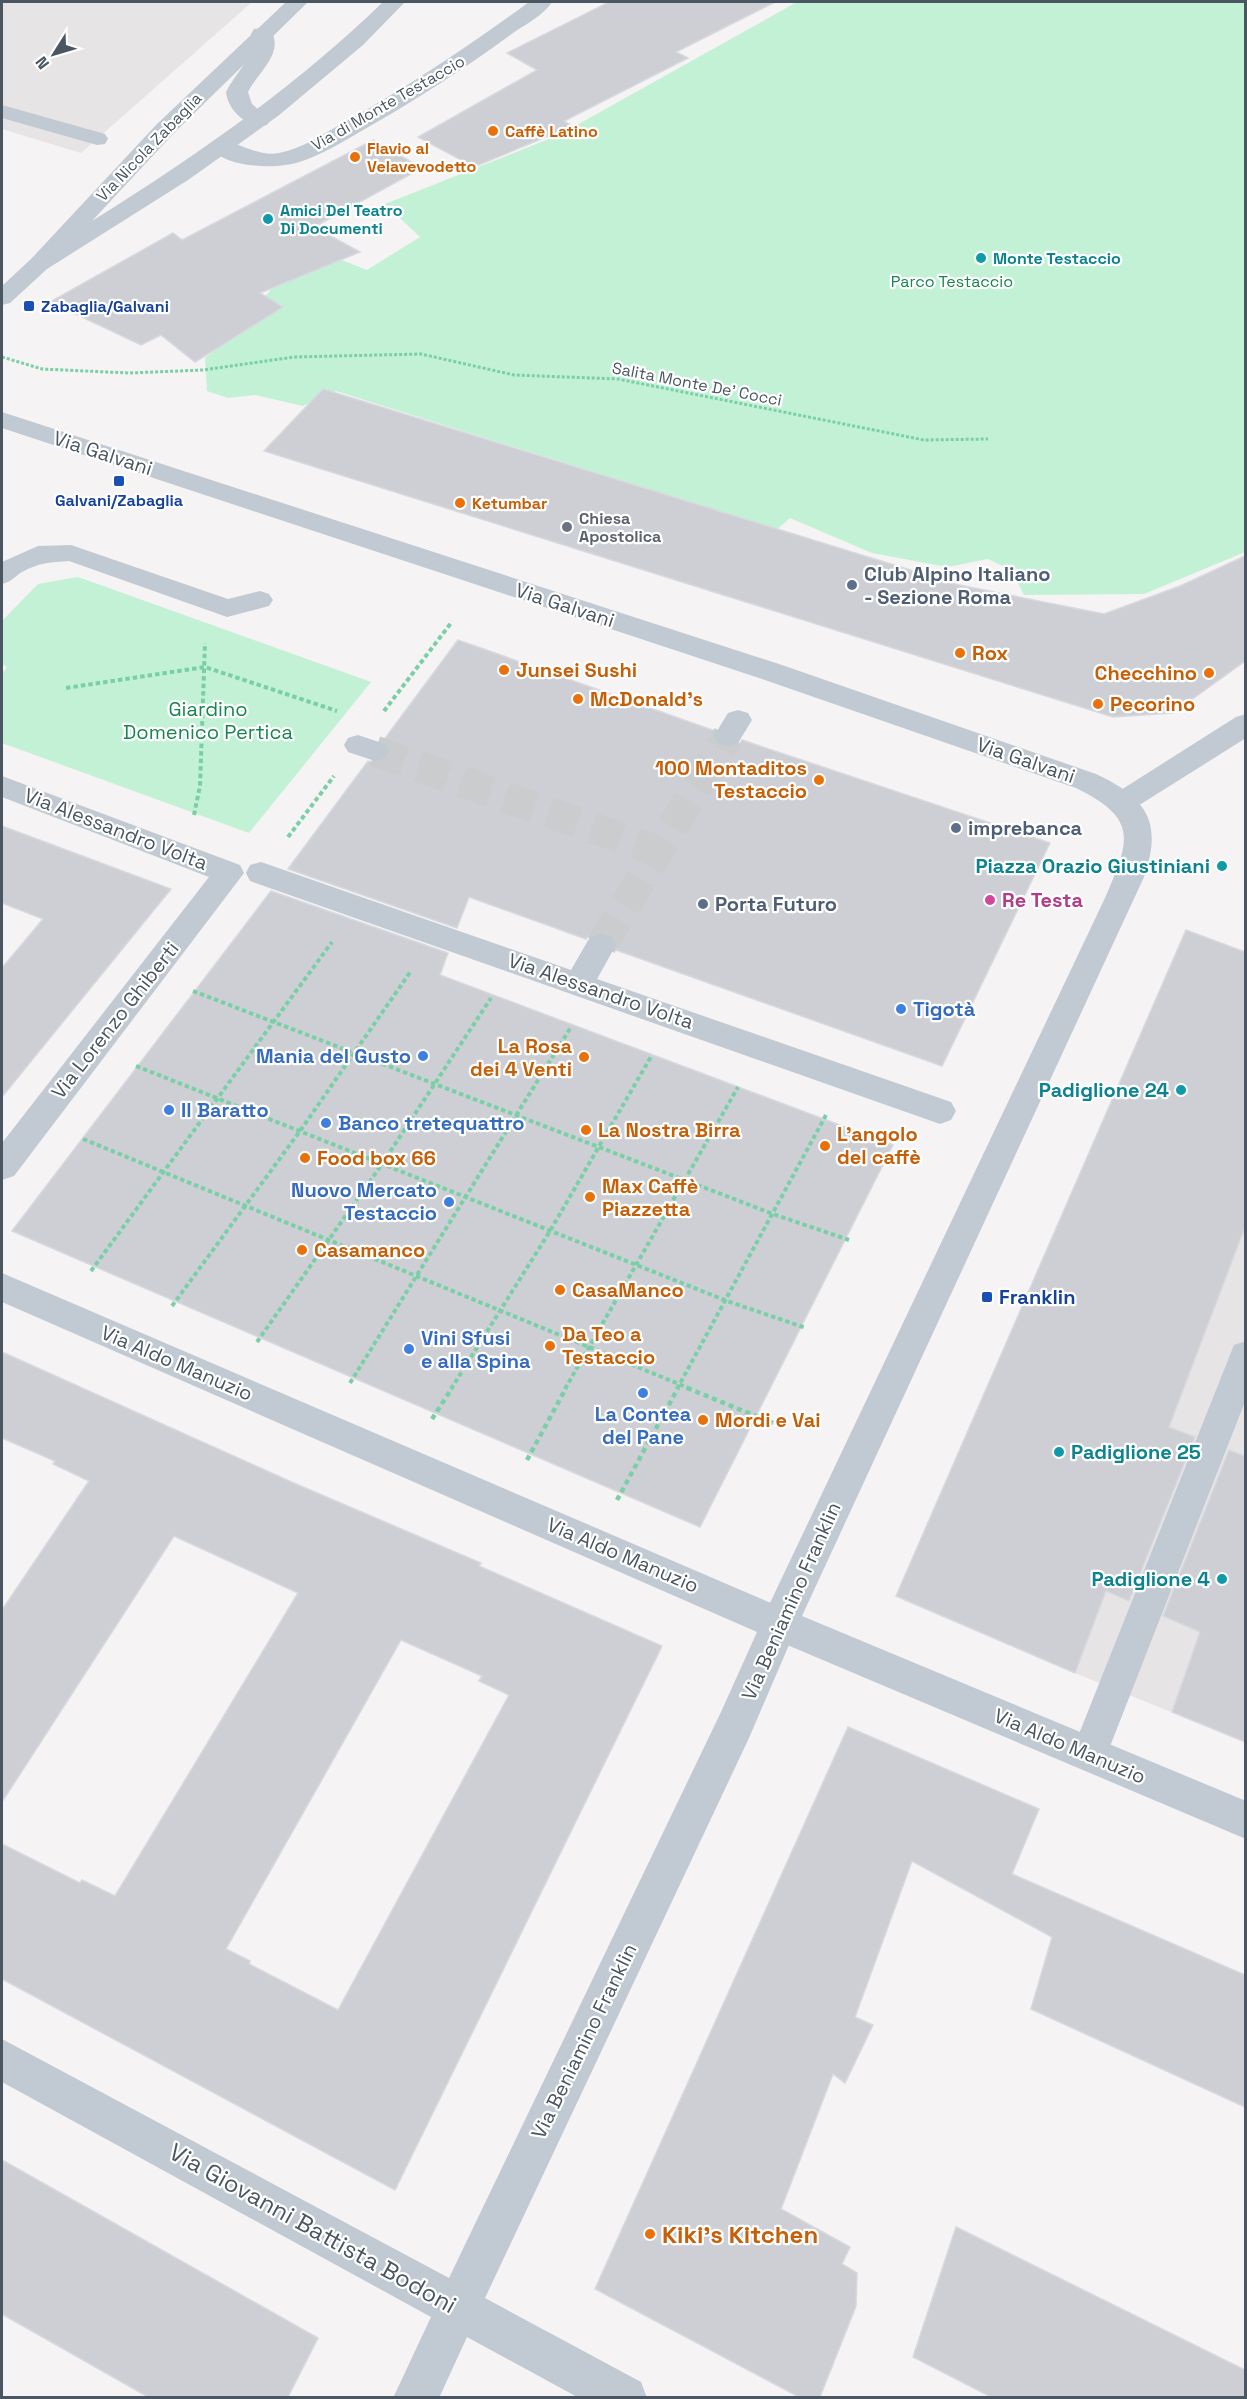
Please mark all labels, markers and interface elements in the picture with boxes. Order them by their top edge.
north arrow [24,24,84,84]
street label: Via di Monte Testaccio [307,50,469,156]
text: N [31,52,54,73]
street label: Via Nicola Zabaglia [92,88,206,206]
place label: Caffè Latino [505,121,598,142]
marker: Caffè Latino [486,124,500,138]
place label: Flavio al Velavevodetto [367,138,477,177]
marker: Flavio al Velavevodetto [348,150,362,164]
place label: Amici Del Teatro Di Documenti [280,200,403,239]
marker: Amici Del Teatro Di Documenti [261,212,275,226]
place label: Monte Testaccio [993,248,1121,269]
marker: Monte Testaccio [974,251,988,265]
park label: Parco Testaccio [891,271,1013,292]
place label: Zabaglia/Galvani [41,296,169,317]
marker: Zabaglia/Galvani [22,299,36,313]
street label: Salita Monte De' Cocci [610,357,784,411]
street label: Via Galvani [50,425,156,481]
marker: Galvani/Zabaglia [112,474,126,488]
place label: Galvani/Zabaglia [55,490,183,511]
place label: Ketumbar [472,493,547,514]
marker: Ketumbar [453,496,467,510]
place label: Chiesa Apostolica [579,508,661,547]
marker: Chiesa Apostolica [560,520,574,534]
place label: Club Alpino Italiano - Sezione Roma [864,561,1051,610]
street label: Via Galvani [512,577,618,633]
marker: Club Alpino Italiano - Sezione Roma [845,578,859,592]
place label: Rox [972,640,1008,666]
marker: Rox [953,646,967,660]
place label: Junsei Sushi [516,657,637,683]
place label: Checchino [1095,660,1197,686]
marker: Junsei Sushi [497,663,511,677]
marker: Checchino [1202,666,1216,680]
place label: McDonald’s [590,686,703,712]
place label: Pecorino [1110,691,1195,717]
marker: McDonald’s [571,692,585,706]
park label: Giardino Domenico Pertica [123,696,293,745]
marker: Pecorino [1091,697,1105,711]
street label: Via Galvani [973,731,1079,789]
place label: 100 Montaditos Testaccio [655,755,807,804]
marker: 100 Montaditos Testaccio [812,773,826,787]
street label: Via Alessandro Volta [21,782,211,876]
place label: imprebanca [968,815,1083,841]
marker: imprebanca [949,821,963,835]
place label: Piazza Orazio Giustiniani [975,853,1210,879]
marker: Piazza Orazio Giustiniani [1215,859,1229,873]
place label: Re Testa [1002,887,1083,913]
place label: Porta Futuro [715,891,837,917]
marker: Re Testa [983,893,997,907]
marker: Porta Futuro [696,897,710,911]
street label: Via Lorenzo Ghiberti [45,936,185,1104]
street label: Via Alessandro Volta [505,947,697,1035]
place label: Tigotà [913,996,976,1022]
marker: Tigotà [894,1002,908,1016]
place label: La Rosa dei 4 Venti [470,1033,572,1082]
place label: Mania del Gusto [256,1043,411,1069]
marker: Mania del Gusto [416,1049,430,1063]
marker: La Rosa dei 4 Venti [577,1050,591,1064]
place label: Padiglione 24 [1039,1077,1169,1103]
marker: Padiglione 24 [1174,1083,1188,1097]
place label: Il Baratto [181,1097,269,1123]
marker: Il Baratto [162,1103,176,1117]
place label: Banco tretequattro [338,1110,524,1136]
marker: Banco tretequattro [319,1116,333,1130]
place label: La Nostra Birra [598,1117,741,1143]
place label: L'angolo del caffè [837,1121,921,1170]
marker: La Nostra Birra [579,1123,593,1137]
marker: L'angolo del caffè [818,1139,832,1153]
place label: Food box 66 [317,1145,436,1171]
marker: Food box 66 [298,1151,312,1165]
place label: Max Caffè Piazzetta [602,1173,698,1222]
place label: Nuovo Mercato Testaccio [291,1177,437,1226]
marker: Max Caffè Piazzetta [583,1190,597,1204]
marker: Nuovo Mercato Testaccio [442,1195,456,1209]
place label: Casamanco [314,1237,425,1263]
marker: Casamanco [295,1243,309,1257]
place label: CasaManco [572,1277,684,1303]
marker: CasaManco [553,1283,567,1297]
place label: Franklin [999,1284,1075,1310]
marker: Franklin [980,1290,994,1304]
street label: Via Aldo Manuzio [97,1319,257,1407]
place label: Da Teo a Testaccio [562,1321,655,1370]
place label: Vini Sfusi e alla Spina [421,1325,531,1374]
marker: Da Teo a Testaccio [543,1339,557,1353]
marker: Vini Sfusi e alla Spina [402,1342,416,1356]
marker: La Contea del Pane [636,1386,650,1400]
place label: La Contea del Pane [595,1401,692,1450]
place label: Mordi e Vai [715,1407,821,1433]
marker: Mordi e Vai [696,1413,710,1427]
place label: Padiglione 25 [1071,1439,1201,1465]
marker: Padiglione 25 [1052,1445,1066,1459]
street label: Via Beniamino Franklin [736,1498,846,1704]
street label: Via Aldo Manuzio [543,1511,703,1599]
place label: Padiglione 4 [1091,1566,1210,1592]
marker: Padiglione 4 [1215,1572,1229,1586]
street label: Via Aldo Manuzio [990,1702,1150,1790]
street label: Via Beniamino Franklin [525,1939,643,2143]
street label: Via Giovanni Battista Bodoni [164,2136,462,2320]
place label: Kiki's Kitchen [662,2219,818,2250]
marker: Kiki's Kitchen [643,2227,657,2241]

